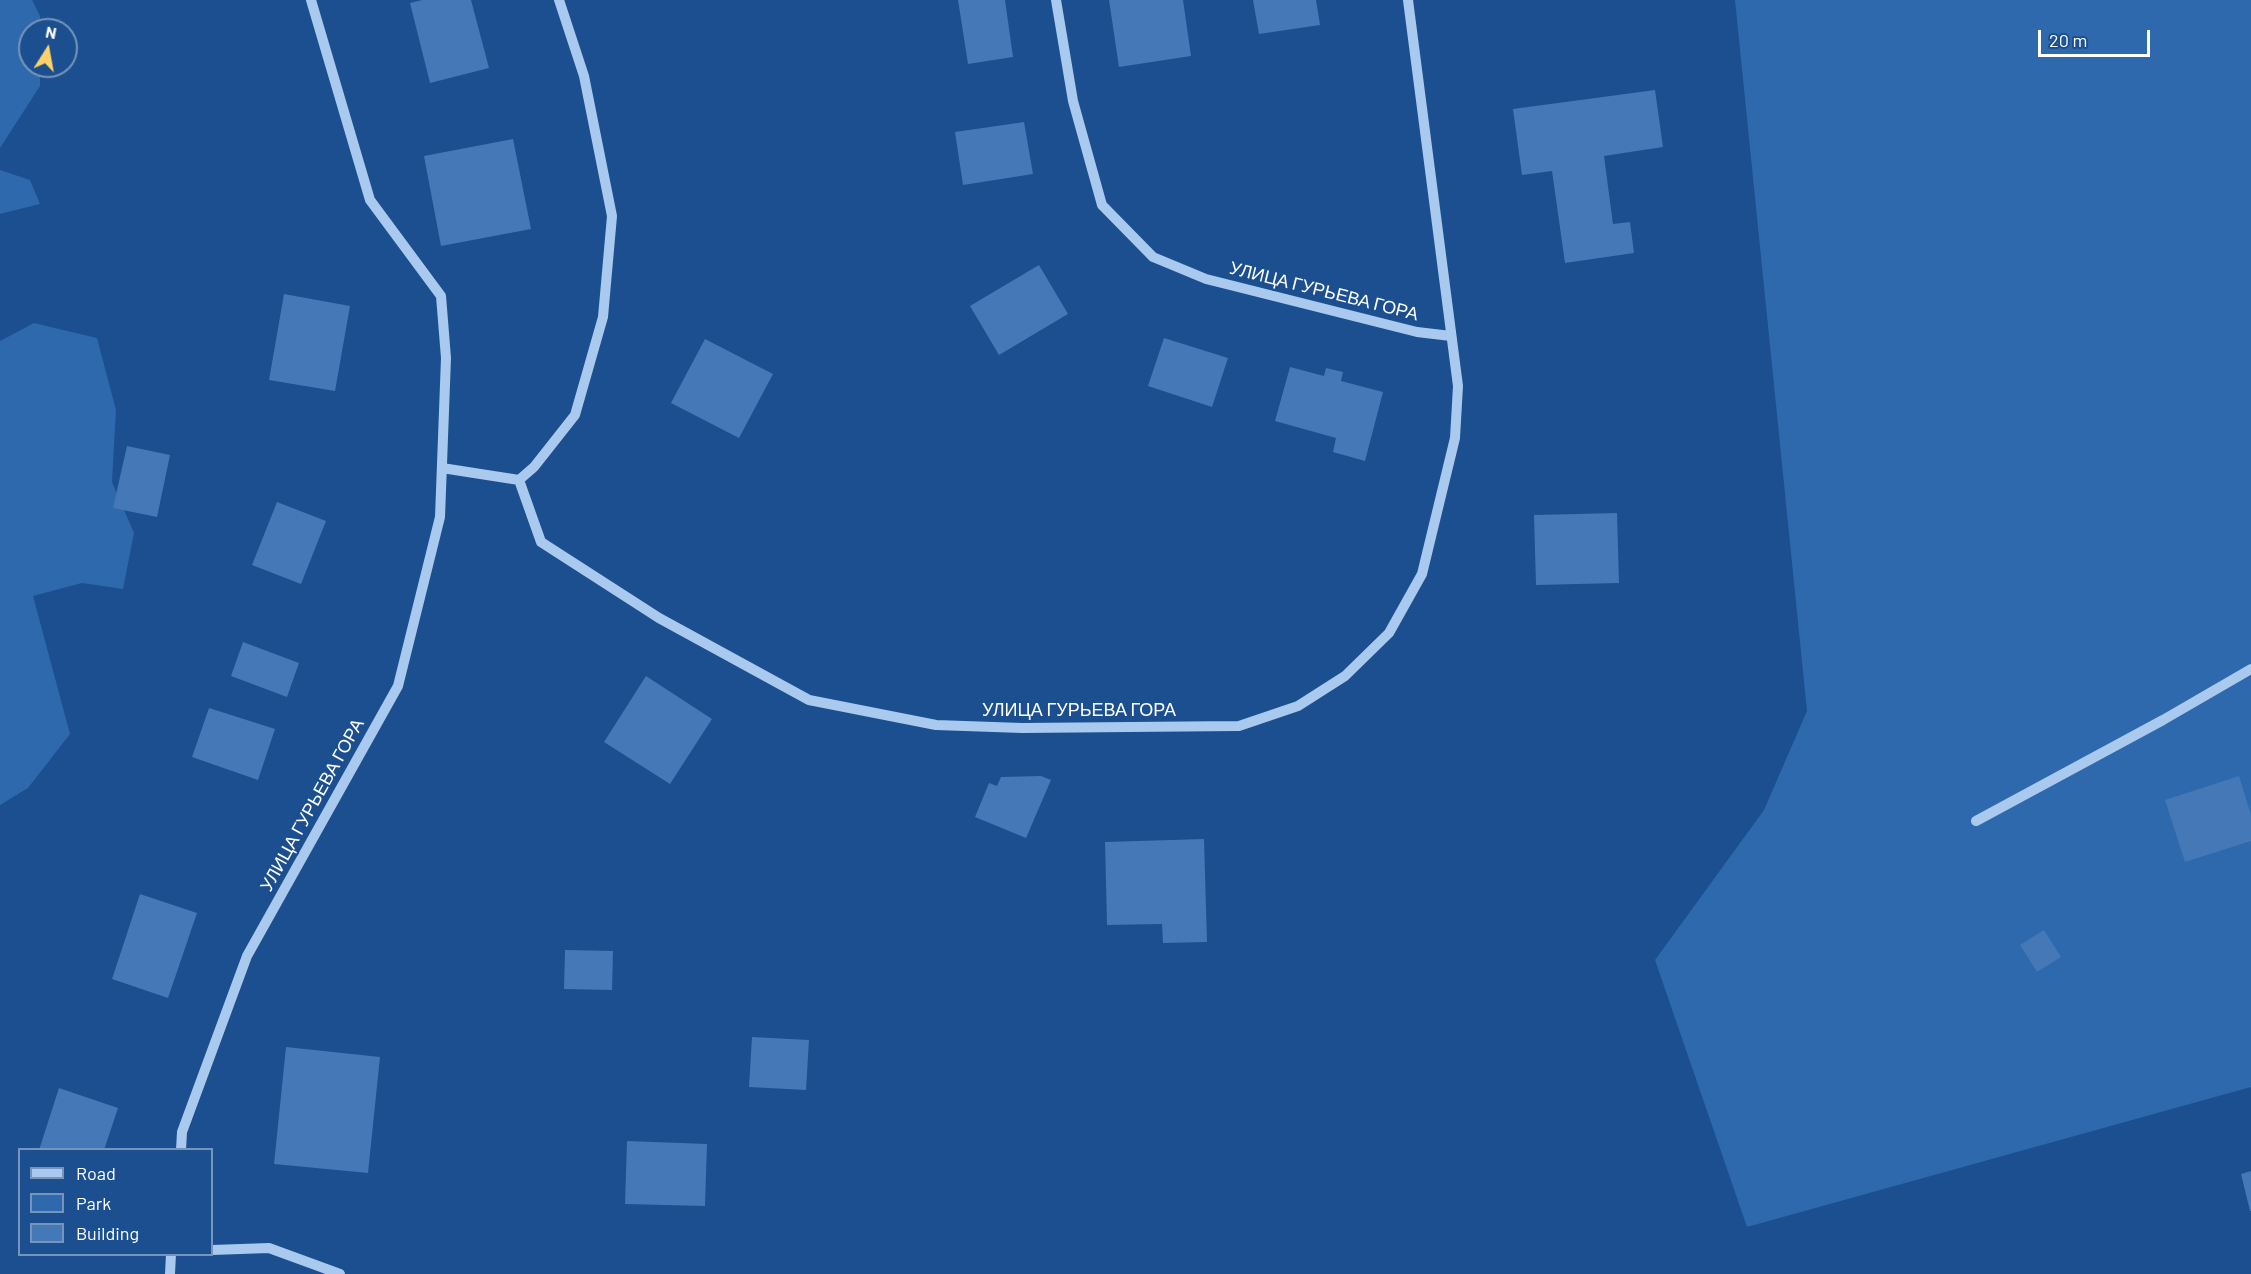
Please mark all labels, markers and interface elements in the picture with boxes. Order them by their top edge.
north arrow [18,18,78,78]
scale bar [2041,18,2154,56]
text: N [44,21,58,42]
text: 20 m [2049,29,2087,51]
street label: УЛИЦА ГУРЬЕВА ГОРА [1227,257,1421,325]
street label: УЛИЦА ГУРЬЕВА ГОРА [982,699,1176,721]
street label: УЛИЦА ГУРЬЕВА ГОРА [256,715,368,895]
legend [18,1148,213,1256]
text: Road [76,1162,116,1184]
text: Park [76,1192,111,1214]
text: Building [76,1222,139,1244]

